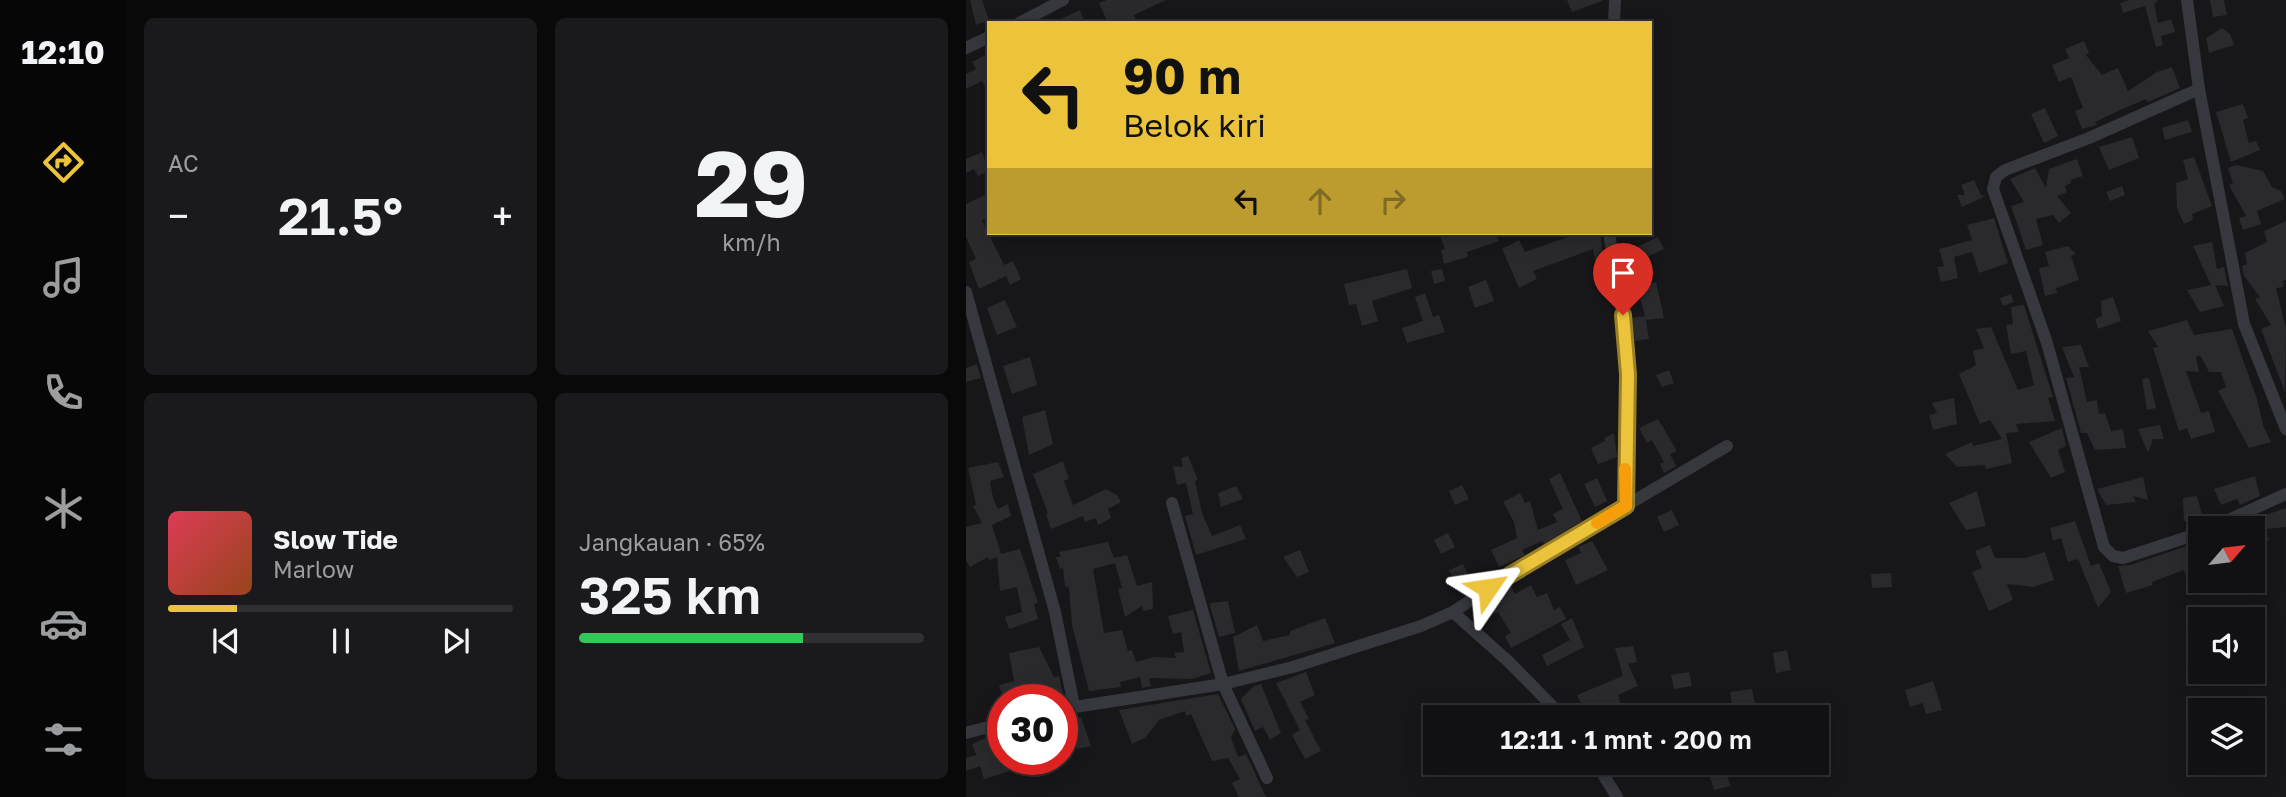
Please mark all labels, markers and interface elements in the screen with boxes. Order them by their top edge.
text: 12:10 [21,33,105,71]
text: 90 m [1123,46,1241,105]
icon: left [1008,49,1099,140]
text: Belok kiri [1123,106,1266,144]
text: 29 [695,128,808,237]
icon: directions [39,138,88,187]
text: AC [168,149,199,177]
icon: left [1228,182,1266,220]
icon: ahead [1301,182,1339,220]
icon: right [1374,182,1412,220]
text: 21.5° [278,184,403,246]
text: − [168,193,189,238]
text: + [492,193,513,238]
text: km/h [722,228,781,256]
pin [1593,243,1653,315]
icon: music [39,253,88,302]
icon: arrive [1604,254,1642,292]
icon: phone [39,368,88,417]
icon: climate [39,484,88,533]
north arrow [2188,516,2264,593]
map controls [2188,516,2265,775]
text: Slow Tide [273,524,398,555]
text: Jangkauan · 65% [579,528,765,556]
position arrow [1451,551,1525,625]
text: Marlow [273,555,354,583]
text: 325 km [579,563,761,625]
icon: car [39,599,88,648]
button: sound [2188,607,2265,684]
icon: previous [207,622,245,660]
icon: pause [322,622,360,660]
icon: next [437,622,475,660]
speed limit sign: 30 [987,684,1078,775]
button: layers [2188,698,2265,775]
icon: filters [39,715,88,764]
text: 12:11 · 1 mnt · 200 m [1500,724,1752,755]

